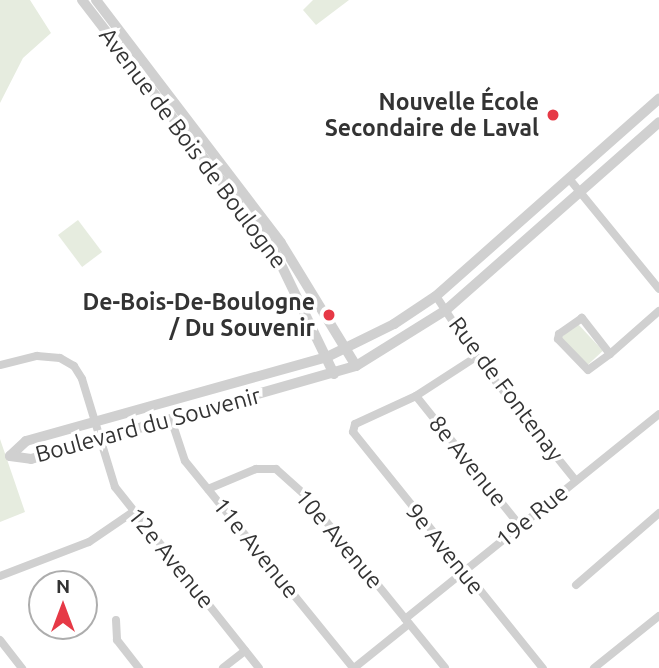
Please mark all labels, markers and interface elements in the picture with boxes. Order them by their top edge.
street label: Avenue de Bois de Boulogne [93,22,293,274]
place label: Nouvelle École Secondaire de Laval [325,88,539,142]
marker: Nouvelle École Secondaire de Laval [545,107,561,123]
place label: De-Bois-De-Boulogne / Du Souvenir [82,288,315,342]
marker: De-Bois-De-Boulogne / Du Souvenir [321,307,337,323]
street label: Rue de Fontenay [443,312,569,466]
street label: Boulevard du Souvenir [32,382,264,468]
street label: 8e Avenue [423,410,513,512]
street label: 19e Rue [491,479,573,553]
street label: 10e Avenue [289,484,389,594]
street label: 11e Avenue [207,492,305,604]
street label: 9e Avenue [400,498,490,600]
street label: 12e Avenue [122,502,220,614]
north arrow [28,570,98,640]
text: N [56,575,70,597]

